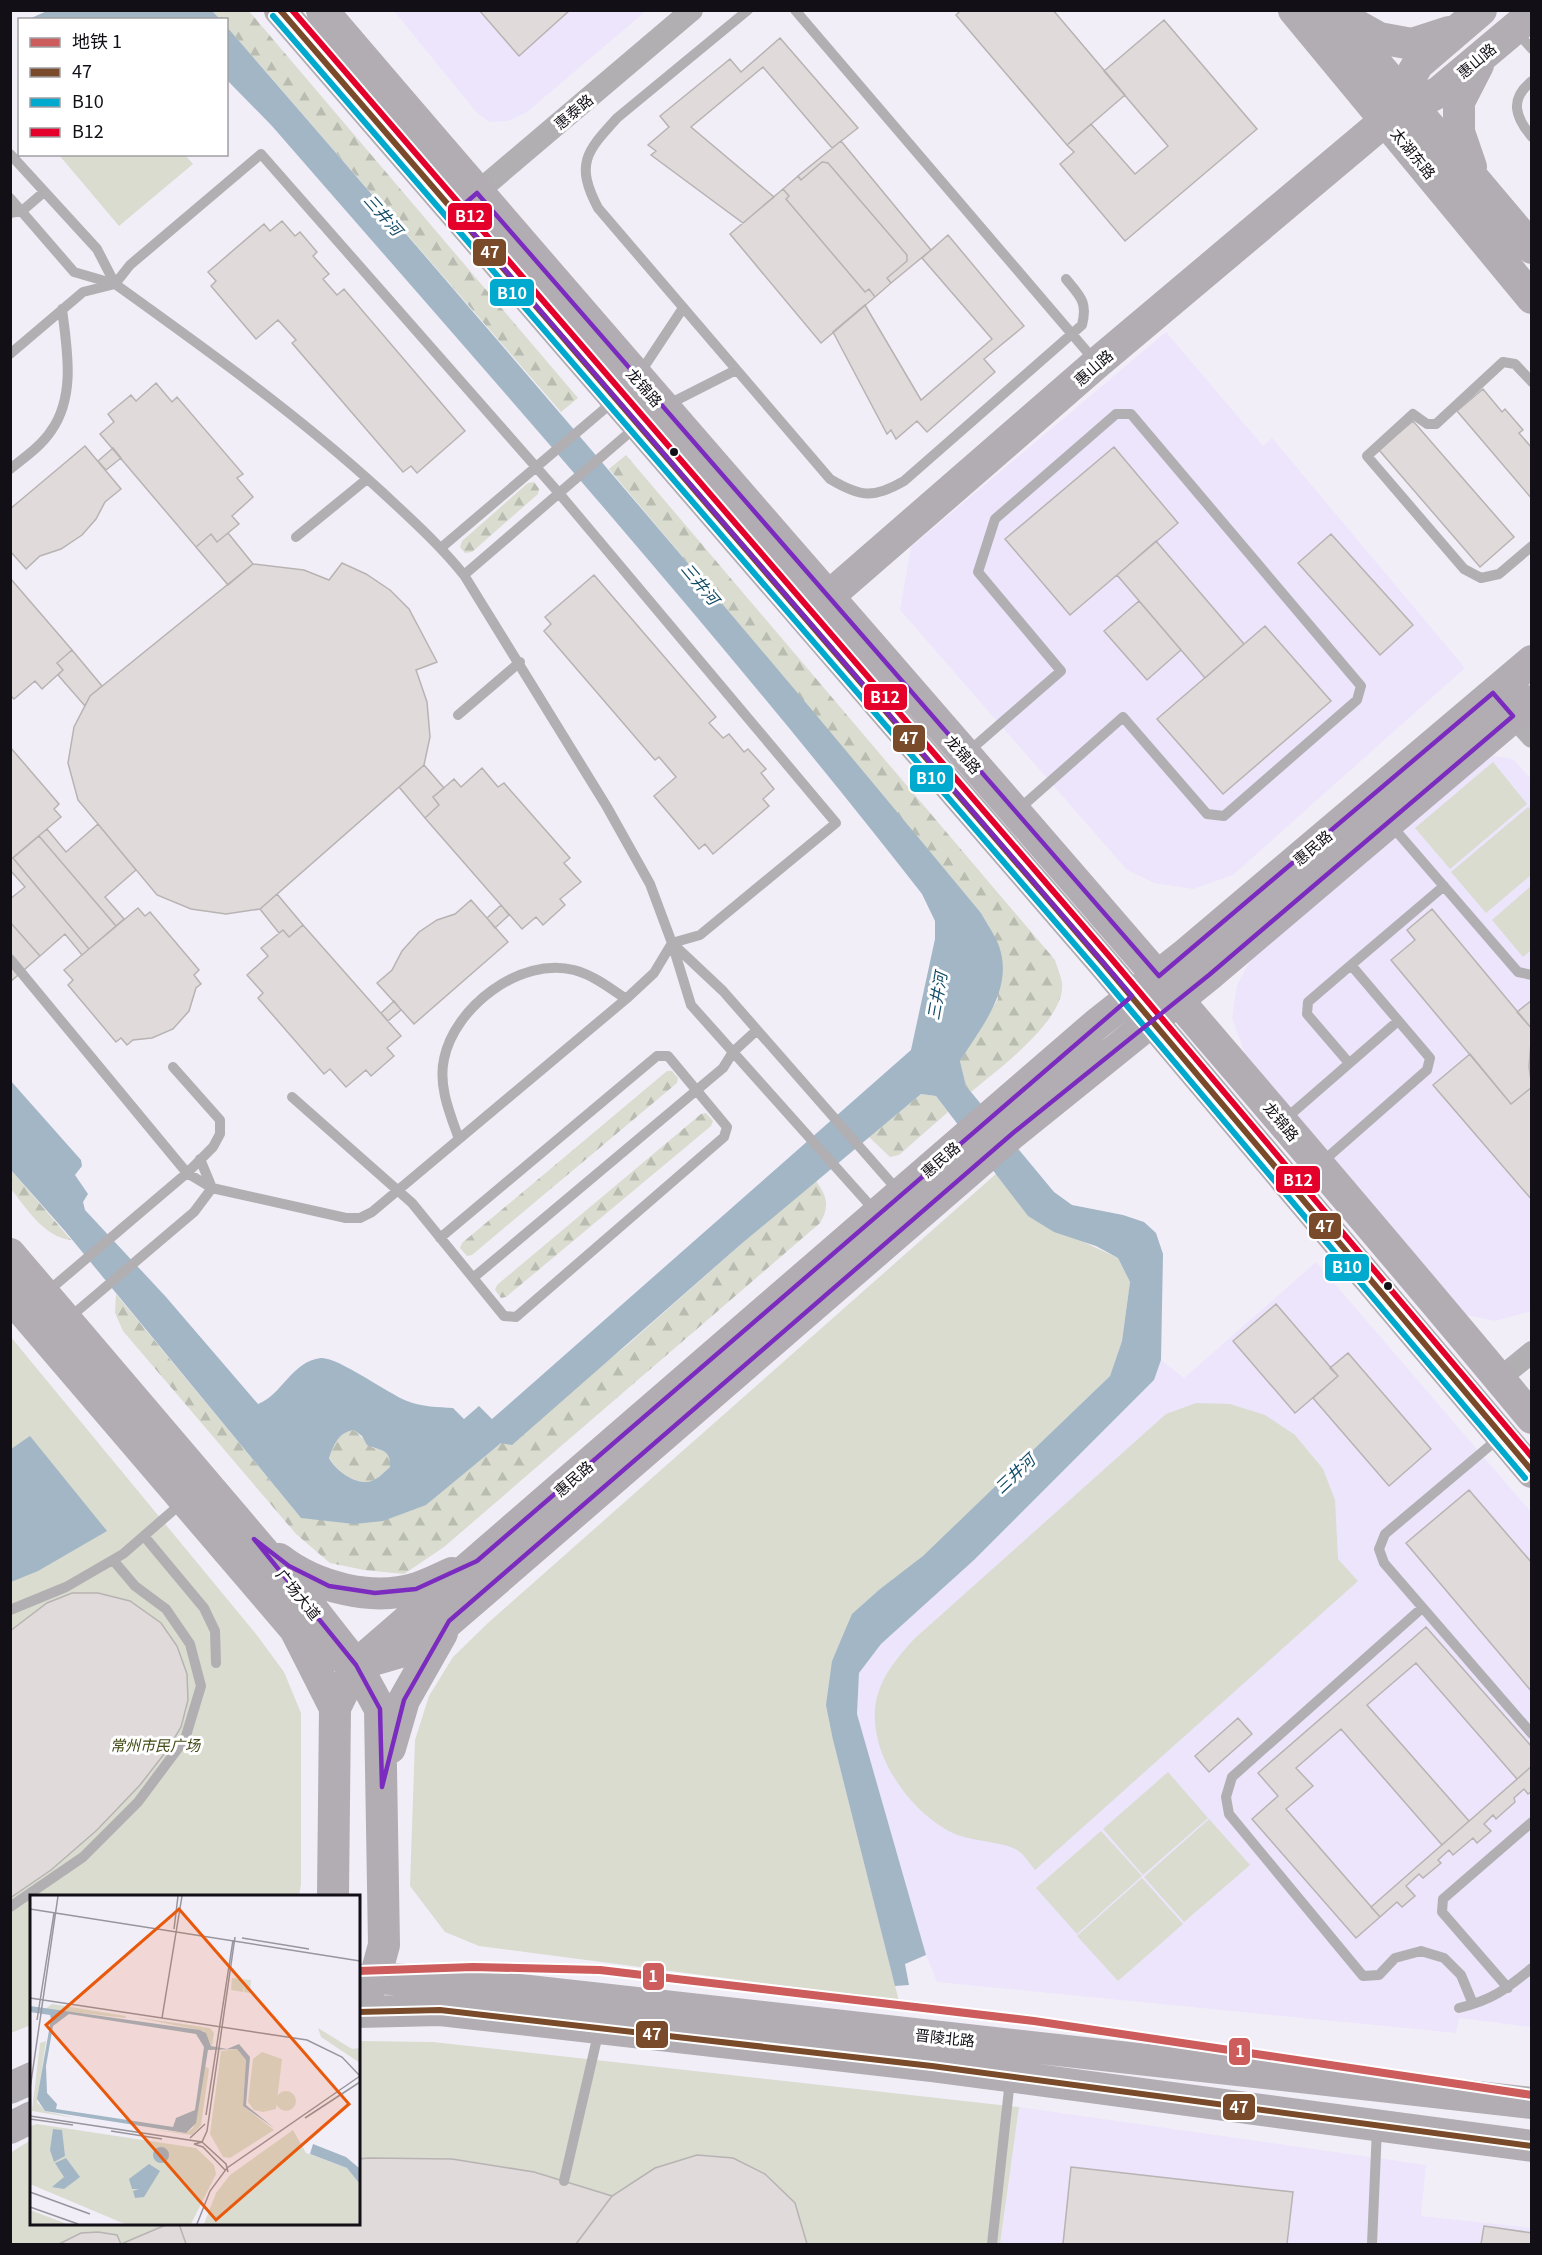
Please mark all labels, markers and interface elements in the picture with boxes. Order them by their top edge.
legend [18,18,228,156]
text: 地铁 1 [72,27,122,53]
street label: 惠山路 [1452,37,1500,83]
text: 47 [72,57,92,83]
text: B10 [72,87,104,113]
street label: 惠泰路 [549,88,597,134]
text: B12 [72,117,104,143]
street label: 太湖东路 [1387,123,1441,183]
water label: 三井河 [359,188,411,242]
line badge: B12 [447,202,493,231]
text: B12 [455,203,485,227]
line badge: 47 [472,238,507,267]
text: 47 [481,239,499,263]
line badge: B10 [489,278,535,307]
text: B10 [497,280,527,304]
street label: 惠山路 [1069,344,1117,390]
street label: 龙锦路 [622,363,668,411]
unlabelled marker [668,446,680,458]
water label: 三井河 [676,557,728,611]
line badge: B12 [863,683,908,711]
text: B12 [870,684,900,708]
line badge: 47 [892,724,926,753]
text: 47 [900,725,918,749]
street label: 龙锦路 [941,730,987,778]
line badge: B10 [909,764,954,793]
text: B10 [916,765,946,789]
street label: 惠民路 [1288,824,1336,870]
water label: 三井河 [920,967,953,1022]
street label: 龙锦路 [1259,1097,1305,1145]
street label: 惠民路 [916,1136,964,1182]
line badge: B12 [1275,1165,1321,1194]
text: B12 [1283,1167,1313,1191]
line badge: 47 [1308,1212,1342,1240]
text: 47 [1316,1213,1334,1237]
line badge: B10 [1324,1253,1370,1282]
text: B10 [1332,1254,1362,1278]
unlabelled marker [1382,1280,1394,1292]
water label: 三井河 [988,1446,1042,1498]
street label: 惠民路 [549,1455,597,1501]
street label: 广场大道 [272,1564,326,1624]
park label: 常州市民广场 [110,1734,202,1755]
inset map [30,1895,360,2225]
line badge: 1 [642,1962,665,1991]
text: 1 [648,1963,658,1987]
line badge: 47 [635,2020,669,2049]
text: 47 [643,2021,661,2045]
street label: 晋陵北路 [914,2023,976,2051]
line badge: 1 [1228,2037,1251,2066]
text: 1 [1235,2038,1245,2062]
line badge: 47 [1222,2093,1256,2121]
text: 47 [1230,2094,1248,2118]

